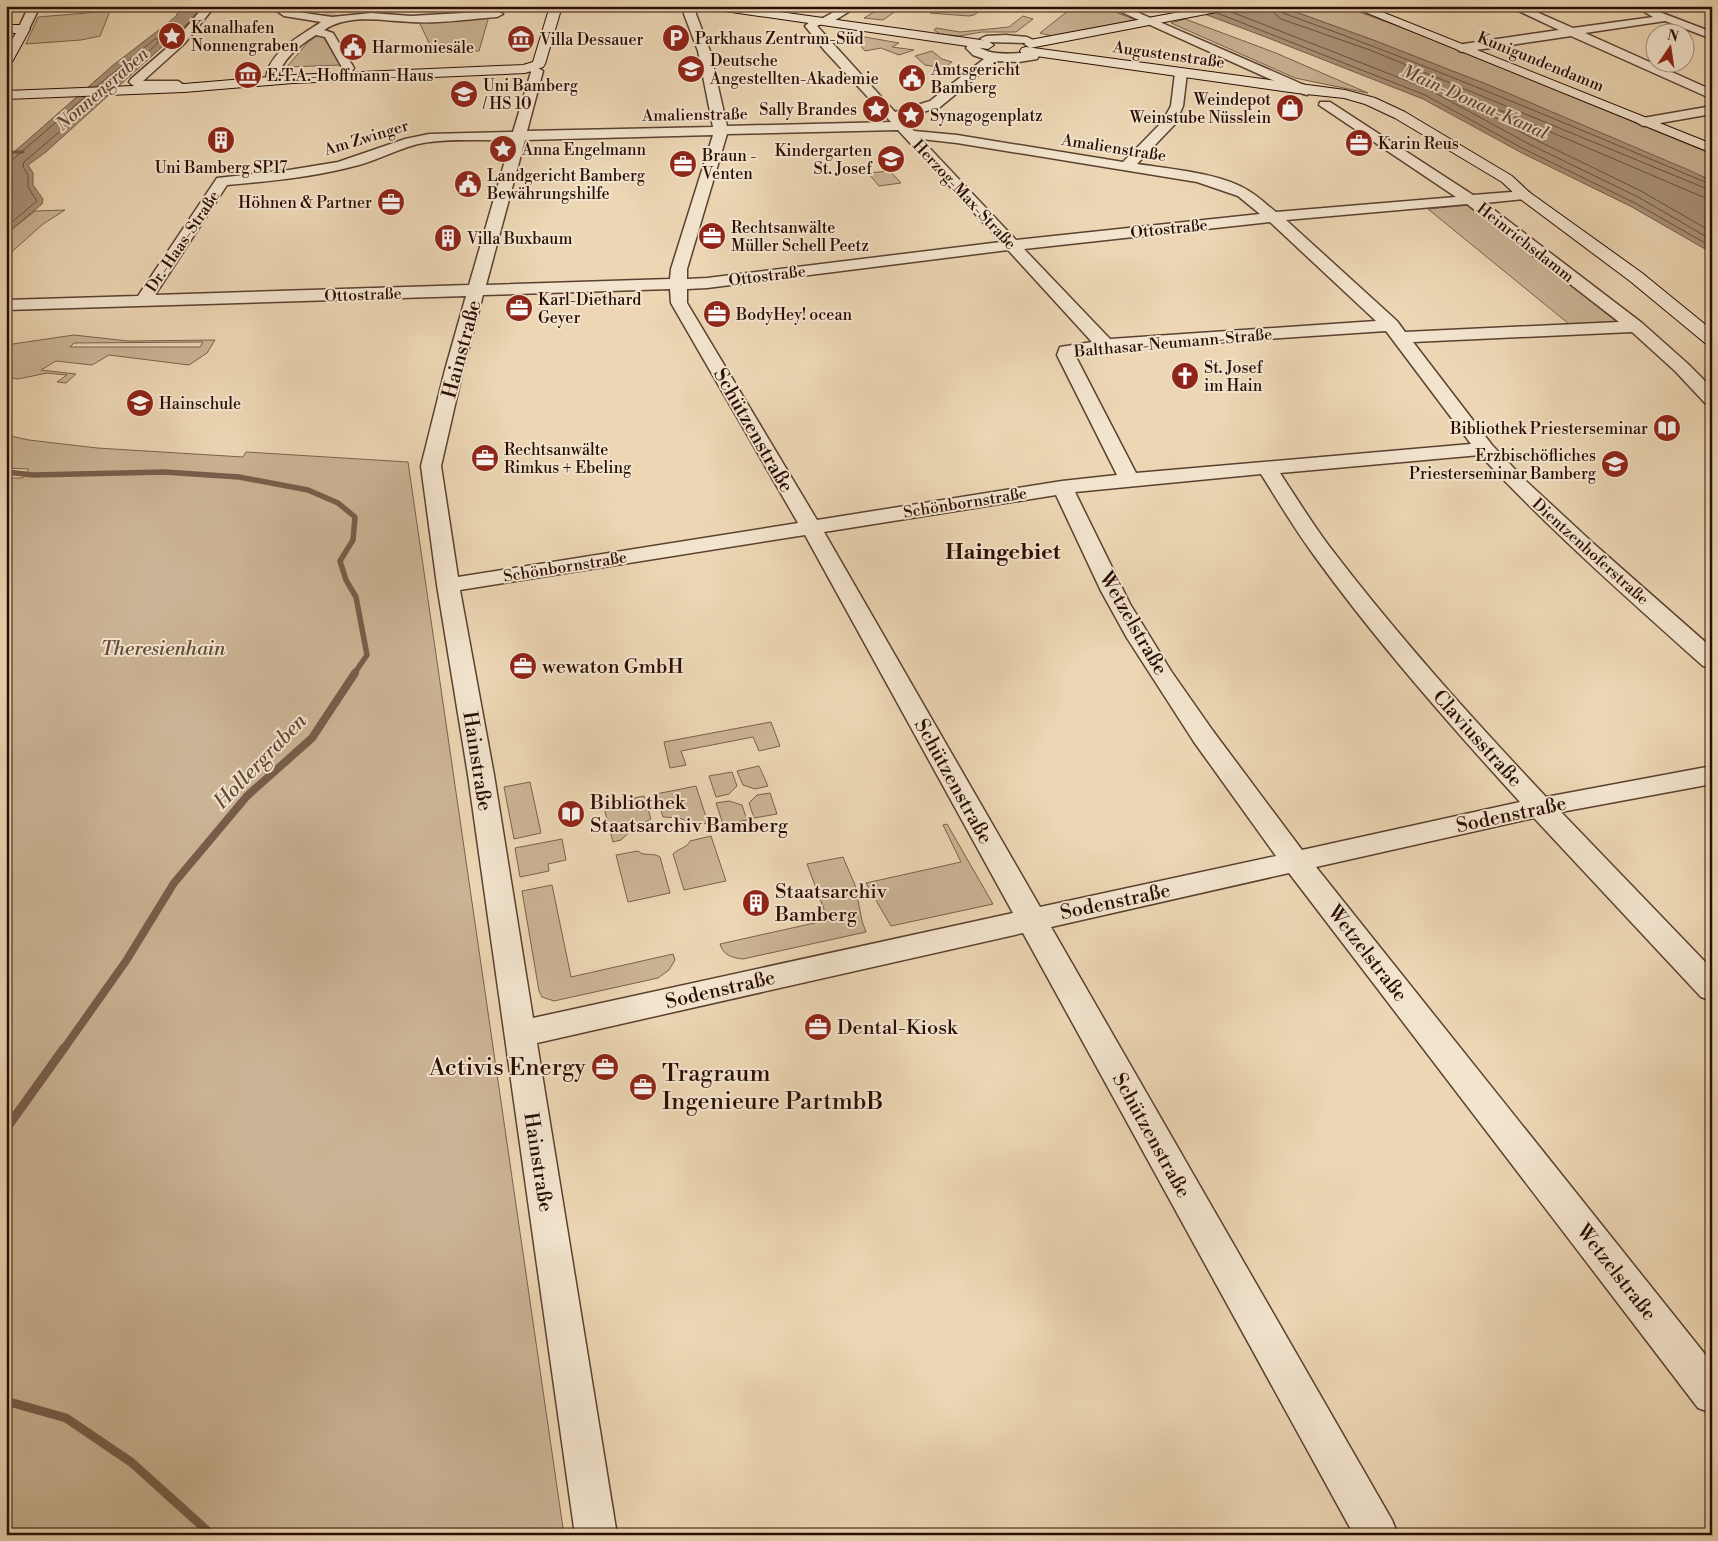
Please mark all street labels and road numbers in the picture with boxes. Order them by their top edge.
street label: Kunigundendamm [1474,27,1607,96]
street label: Augustenstraße [1111,37,1226,73]
street label: Amalienstraße [641,104,748,126]
street label: Am Zwinger [321,116,411,161]
street label: Amalienstraße [1059,130,1168,166]
street label: Herzog-Max-Straße [908,136,1020,254]
street label: Dr.-Haas-Straße [141,187,224,296]
street label: Heinrichsdamm [1473,199,1578,287]
street label: Ottostraße [1130,215,1209,243]
street label: Ottostraße [727,261,807,291]
street label: Ottostraße [324,284,402,306]
street label: Hainstraße [437,298,488,401]
street label: Balthasar-Neumann-Straße [1072,324,1273,362]
street label: Schützenstraße [707,364,798,497]
street label: Schönbornstraße [902,483,1028,523]
street label: Dientzenhoferstraße [1528,494,1653,609]
street label: Schönbornstraße [502,547,628,587]
street label: Wetzelstraße [1092,567,1172,680]
street label: Claviusstraße [1427,685,1527,793]
street label: Hainstraße [456,710,497,813]
street label: Schützenstraße [908,715,997,849]
street label: Sodenstraße [1454,792,1569,839]
street label: Sodenstraße [1058,879,1173,926]
street label: Wetzelstraße [1321,900,1412,1007]
street label: Sodenstraße [663,966,778,1015]
street label: Schützenstraße [1106,1069,1195,1203]
street label: Hainstraße [517,1111,558,1214]
street label: Wetzelstraße [1570,1219,1661,1326]

